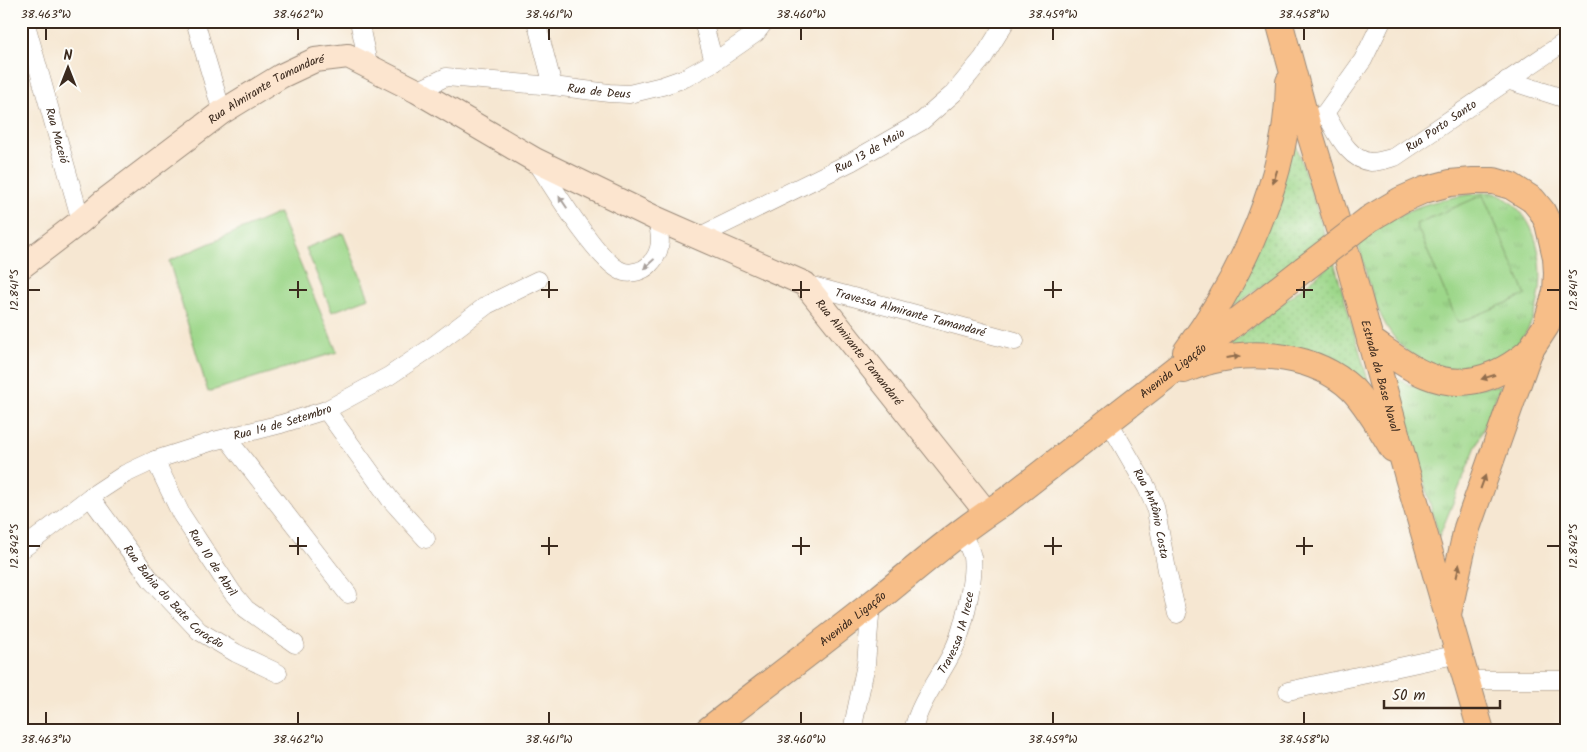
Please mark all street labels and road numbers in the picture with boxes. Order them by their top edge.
street label: Rua Almirante Tamandaré [204,49,326,129]
street label: Rua de Deus [566,78,631,104]
street label: Rua Porto Santo [1401,95,1480,157]
street label: Rua Maceió [40,105,74,166]
street label: Rua 13 de Maio [831,123,908,178]
street label: Travessa Almirante Tamandaré [833,283,988,342]
street label: Rua Almirante Tamandaré [811,295,908,410]
street label: Estrada da Base Naval [1356,318,1405,434]
street label: Avenida Ligação [1135,339,1211,403]
street label: Rua 14 de Setembro [231,399,336,445]
street label: Rua Antônio Costa [1128,465,1174,561]
street label: Rua 10 de Abril [184,525,242,601]
street label: Rua Bahia do Bate Coração [119,541,228,653]
street label: Avenida Ligação [815,586,890,651]
street label: Travessa 1A Irece [932,590,979,678]

